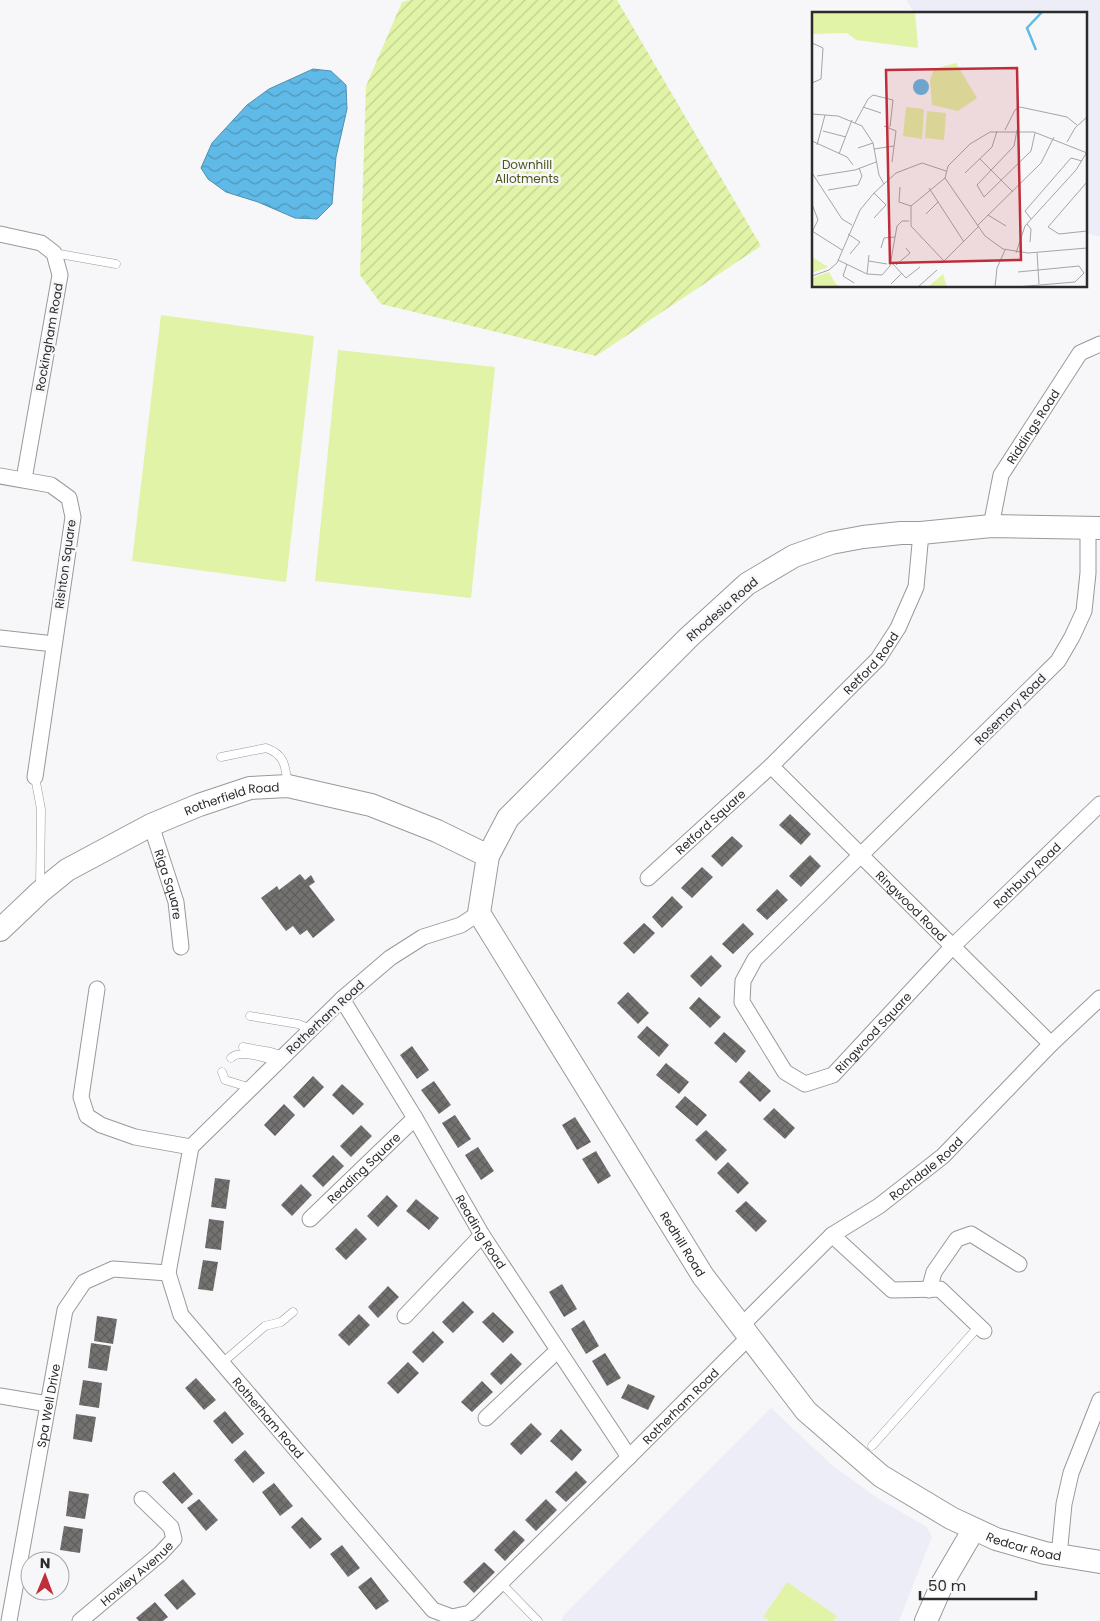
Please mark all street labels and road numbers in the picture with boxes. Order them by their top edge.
street label: Rockingham Road [31,281,67,393]
street label: Riddings Road [1002,386,1063,467]
street label: Rishton Square [50,518,80,610]
street label: Rhodesia Road [682,573,762,645]
street label: Retford Road [839,628,902,698]
street label: Rosemary Road [970,669,1050,749]
street label: Rotherfield Road [181,778,280,819]
street label: Retford Square [671,785,749,858]
street label: Rothbury Road [989,838,1064,912]
street label: Riga Square [151,847,186,920]
street label: Ringwood Road [872,866,951,945]
street label: Rotherham Road [282,976,368,1058]
street label: Ringwood Square [831,988,915,1077]
street label: Reading Square [323,1128,404,1207]
street label: Rochdale Road [885,1133,966,1204]
street label: Reading Road [452,1191,510,1272]
street label: Redhill Road [657,1208,710,1280]
street label: Spa Well Drive [32,1362,64,1449]
street label: Rotherham Road [638,1364,722,1448]
street label: Rotherham Road [229,1373,308,1462]
street label: Redcar Road [984,1527,1063,1564]
street label: Howley Avenue [96,1537,177,1609]

